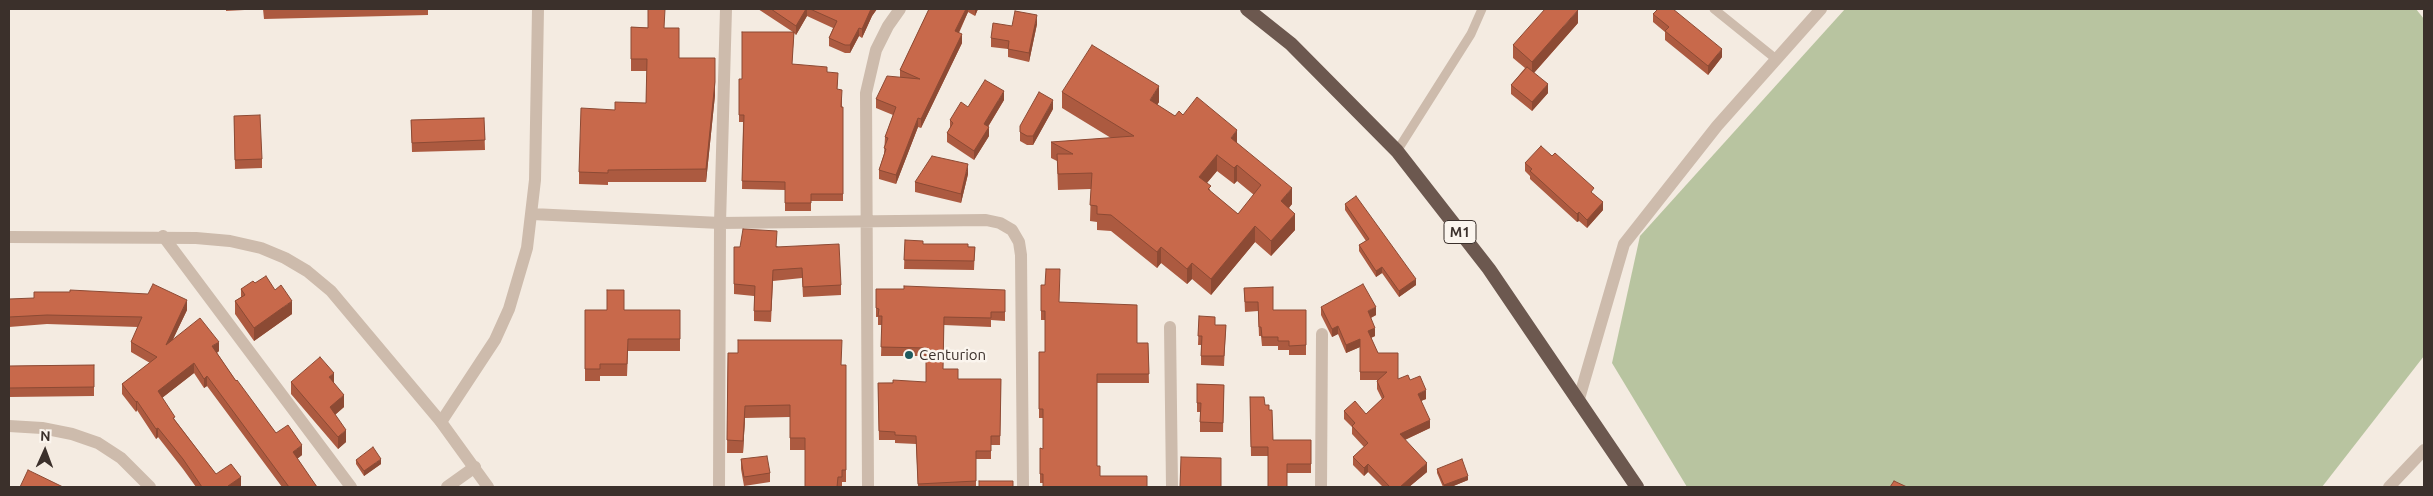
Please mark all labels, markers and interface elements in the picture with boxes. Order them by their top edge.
road number: M1 [1444,220,1476,243]
place label: Centurion [919,346,986,364]
marker: Centurion [903,349,915,361]
north arrow [20,426,70,476]
text: N [40,428,51,444]

